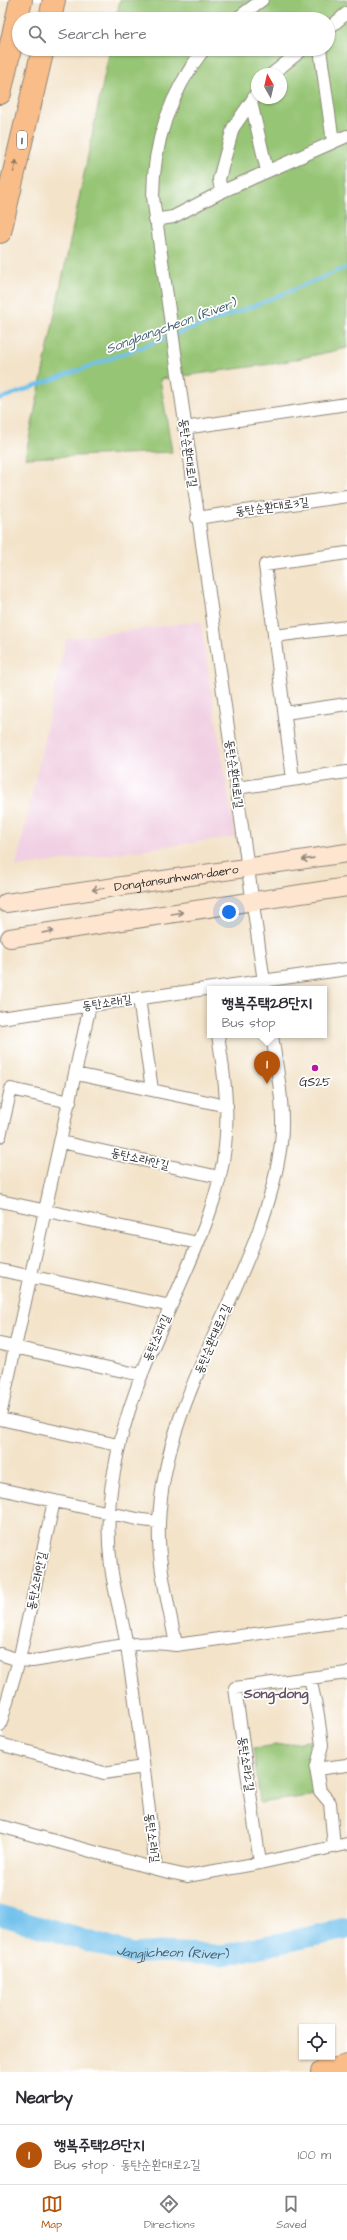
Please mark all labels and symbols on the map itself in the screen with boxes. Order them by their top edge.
north arrow [251,68,287,104]
road number: 1 [17,131,27,149]
one-way arrow [12,160,20,173]
water label: Songbangcheon (River) [103,294,240,359]
street label: 동탄순환대로1길 [175,418,201,489]
street label: 동탄순환대로3길 [234,493,310,521]
street label: 동탄순환대로1길 [221,739,247,810]
one-way arrow [302,855,315,863]
street label: Dongtansunhwan-daero [113,861,240,896]
one-way arrow [92,885,105,893]
your location [219,902,239,922]
one-way arrow [170,909,183,917]
one-way arrow [41,928,54,936]
street label: 동탄소라1길 [81,991,133,1015]
pin: 1 [254,1051,280,1084]
marker: GS25 [310,1063,320,1073]
place label: GS25 [299,1074,331,1091]
street label: 동탄소라1안길 [109,1144,171,1174]
street label: 동탄순환대로2길 [191,1301,236,1377]
street label: 동탄소라1길 [139,1311,175,1364]
street label: 동탄소라1안길 [23,1550,52,1612]
district label: Song-dong [243,1684,309,1705]
street label: 동탄소라2길 [234,1736,258,1793]
street label: 동탄소라1길 [141,1812,164,1864]
water label: Jangjicheon (River) [114,1941,232,1964]

